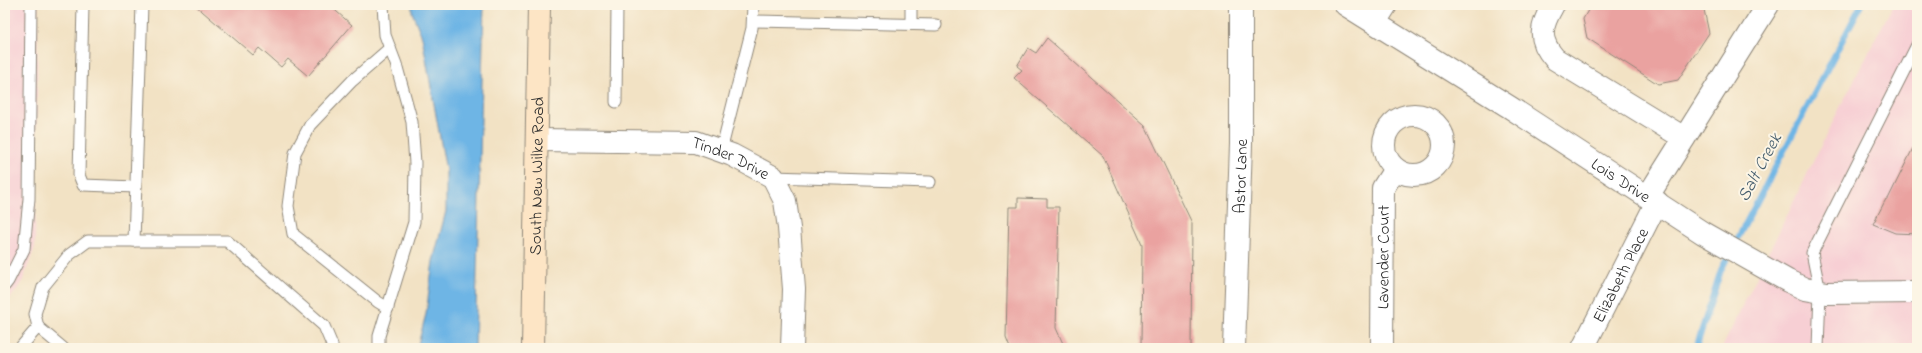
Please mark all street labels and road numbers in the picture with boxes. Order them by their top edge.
street label: South New Wilke Road [524,96,551,255]
street label: Tinder Drive [688,130,774,187]
street label: Astor Lane [1228,138,1255,214]
street label: Lois Drive [1586,152,1655,210]
street label: Lavender Court [1371,205,1397,309]
street label: Elizabeth Place [1587,223,1656,327]

